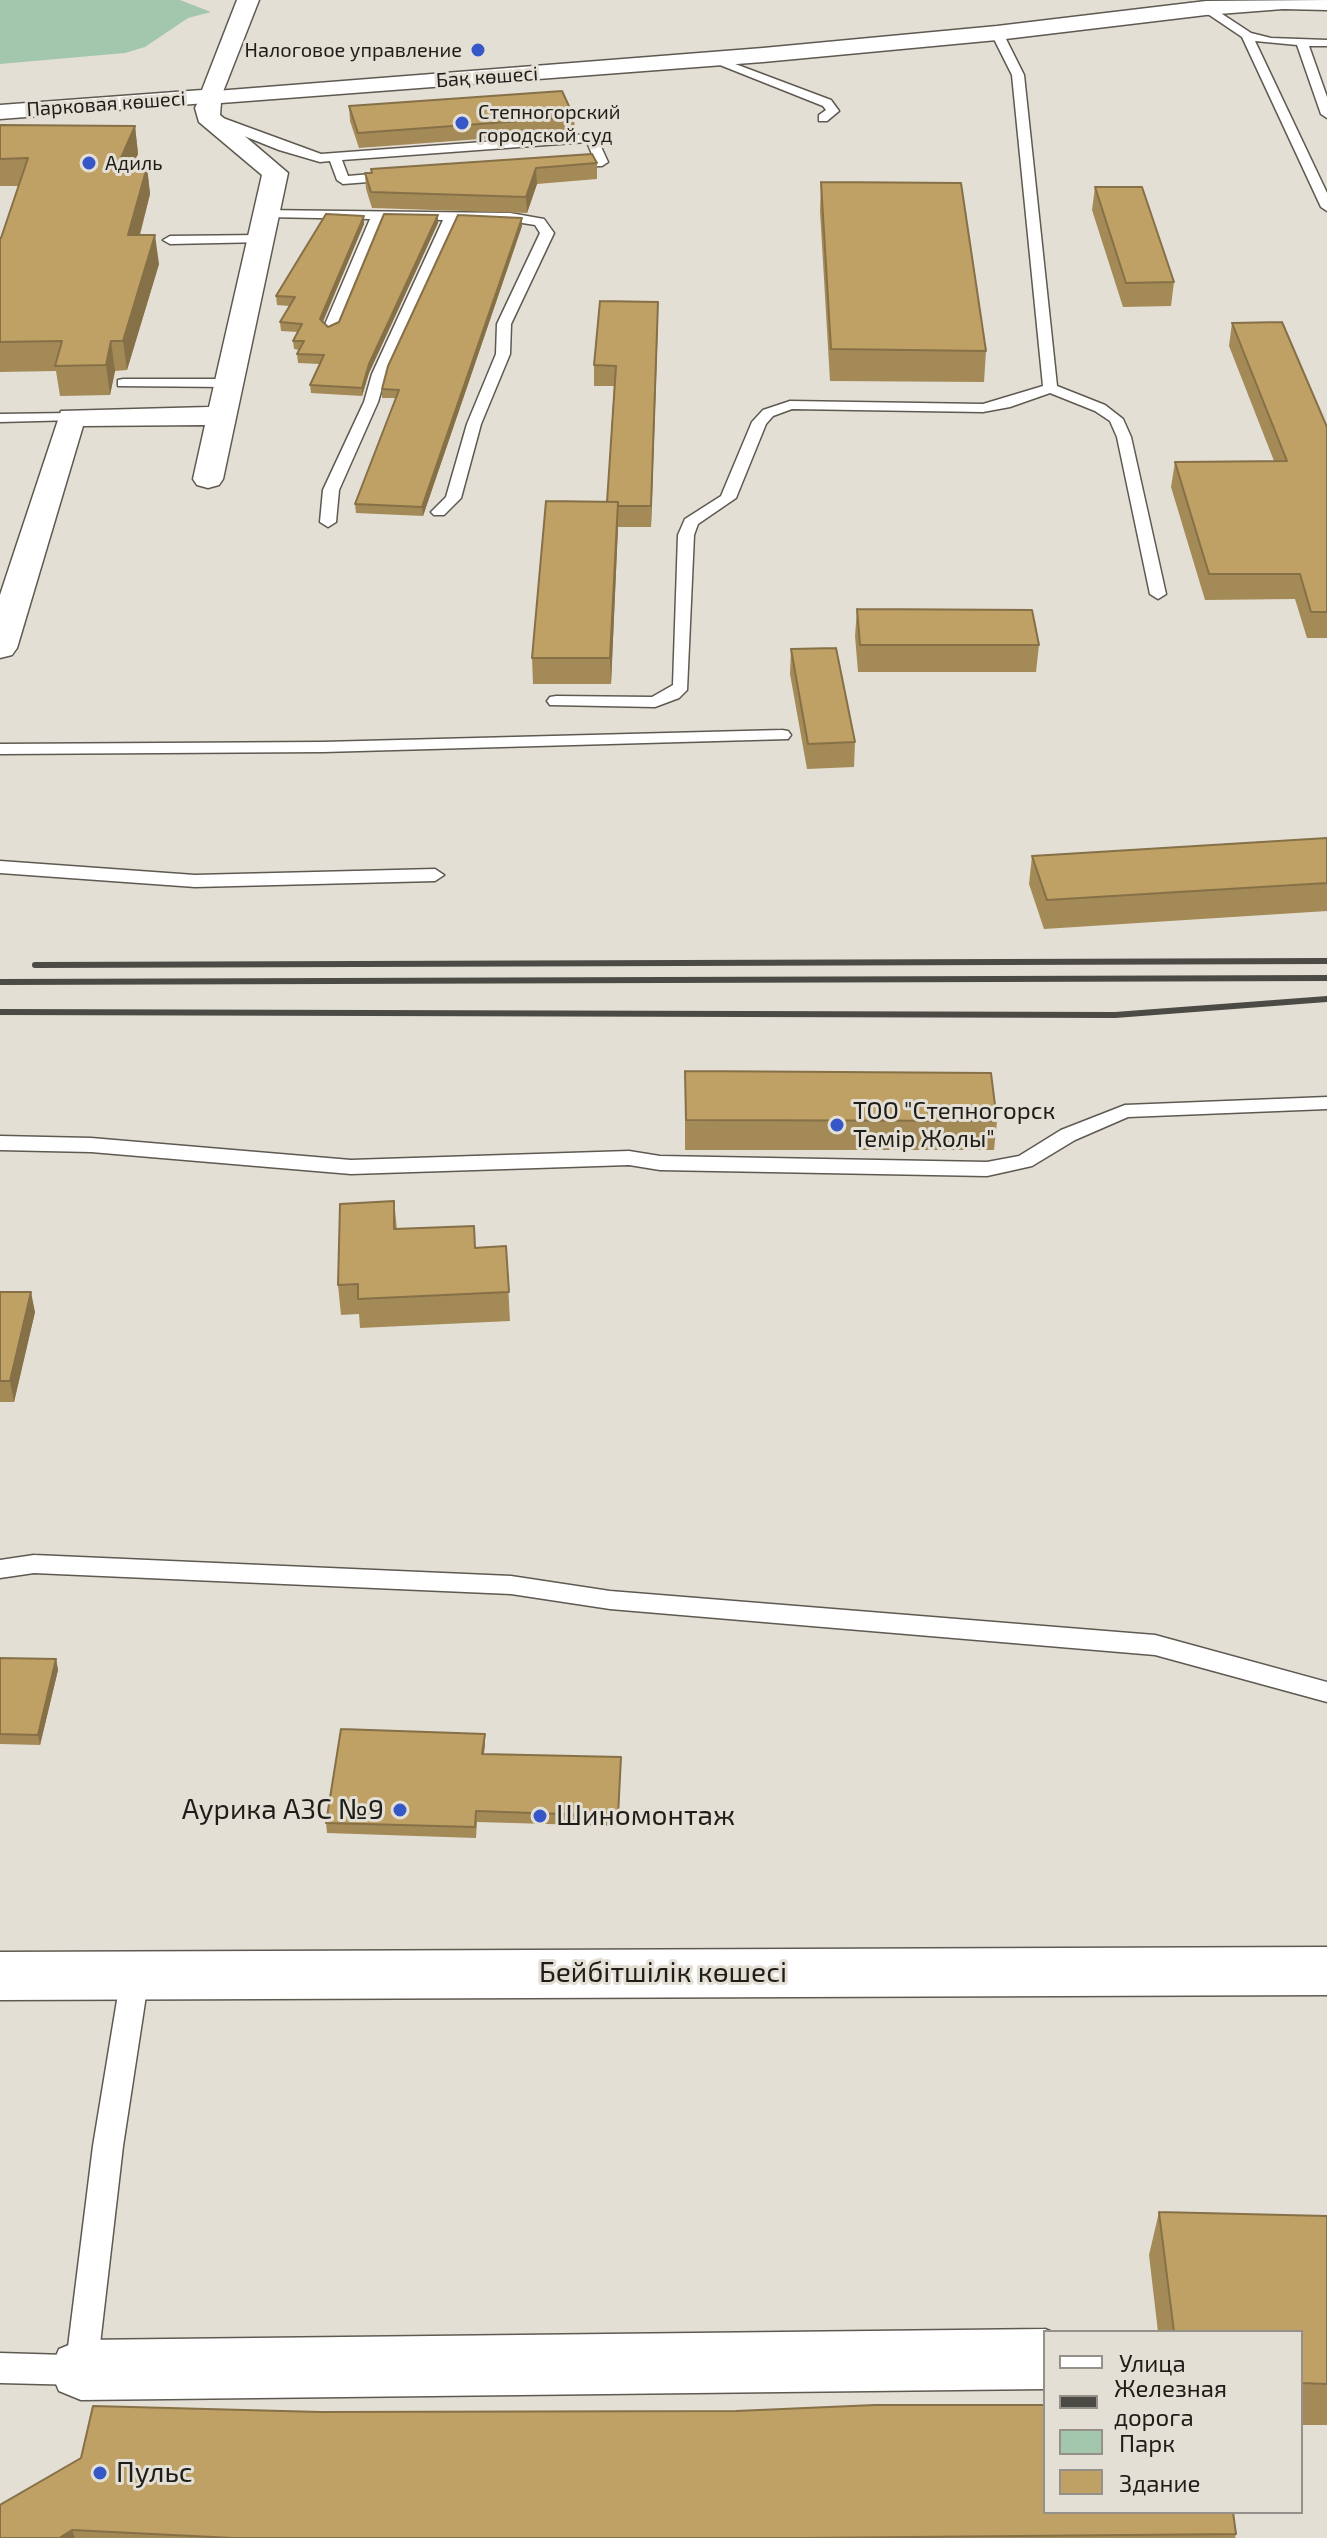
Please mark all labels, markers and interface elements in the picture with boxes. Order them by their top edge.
place label: Налоговое управление [245,38,462,62]
marker: Налоговое управление [469,41,487,59]
street label: Бақ көшесі [435,61,539,93]
street label: Парковая көшесі [26,86,186,122]
place label: Степногорский городской суд [478,100,621,147]
marker: Степногорский городской суд [453,114,471,132]
place label: Адиль [105,151,162,175]
marker: Адиль [80,154,98,172]
place label: ТОО "Степногорск Темiр Жолы" [853,1097,1055,1153]
marker: ТОО "Степногорск Темiр Жолы" [828,1116,846,1134]
place label: Аурика АЗС №9 [182,1793,384,1827]
place label: Шиномонтаж [556,1799,735,1833]
marker: Аурика АЗС №9 [391,1801,409,1819]
marker: Шиномонтаж [531,1807,549,1825]
street label: Бейбітшілік көшесі [539,1956,787,1990]
legend [1043,2330,1303,2514]
text: Улица [1119,2348,1186,2377]
text: Железная дорога [1114,2373,1227,2431]
text: Парк [1119,2428,1175,2457]
place label: Пульс [116,2456,193,2490]
marker: Пульс [91,2464,109,2482]
text: Здание [1119,2468,1201,2497]

